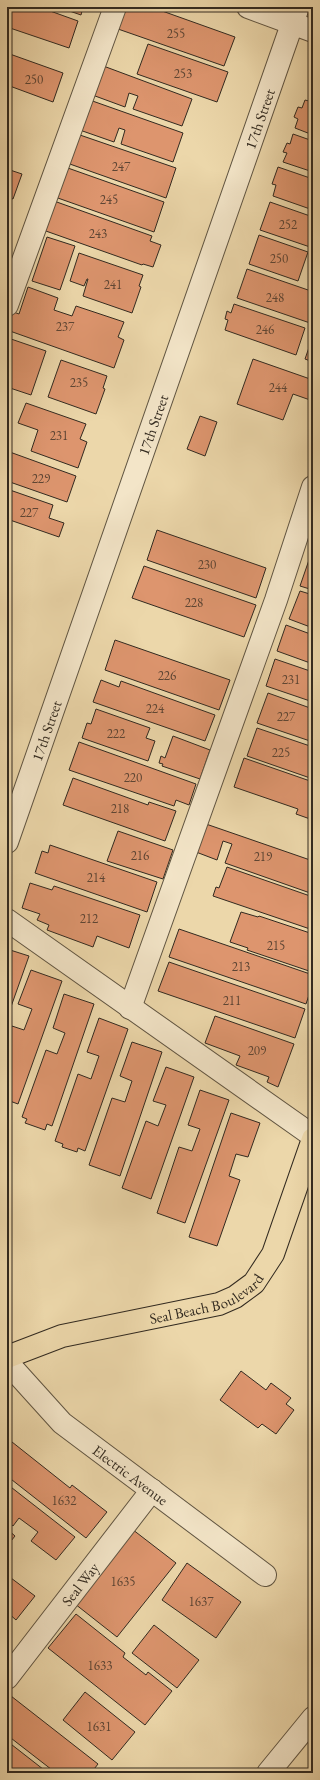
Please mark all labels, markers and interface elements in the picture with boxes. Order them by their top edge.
house number: 255 [167,25,185,42]
house number: 253 [174,65,192,82]
house number: 250 [25,71,43,88]
street label: 17th Street [240,86,278,151]
house number: 247 [112,158,131,175]
house number: 245 [100,191,118,208]
house number: 252 [279,216,298,233]
house number: 243 [89,225,107,242]
house number: 250 [270,250,288,267]
house number: 241 [104,276,122,293]
house number: 248 [266,289,284,306]
house number: 237 [56,318,75,335]
house number: 246 [256,321,274,338]
house number: 235 [70,374,88,391]
house number: 244 [269,379,288,396]
street label: 17th Street [133,392,172,457]
house number: 231 [50,427,68,444]
house number: 229 [32,470,51,487]
house number: 227 [20,504,39,521]
house number: 230 [198,556,216,573]
house number: 228 [185,594,203,611]
house number: 226 [158,667,176,684]
house number: 231 [282,671,300,688]
street label: 17th Street [27,697,65,763]
house number: 224 [146,700,165,717]
house number: 227 [277,708,296,725]
house number: 222 [107,725,126,742]
house number: 225 [272,744,290,761]
house number: 220 [124,769,142,786]
house number: 218 [111,800,129,817]
house number: 216 [131,847,149,864]
house number: 219 [254,848,273,865]
house number: 214 [87,869,106,886]
house number: 212 [80,910,99,927]
house number: 215 [267,937,285,954]
house number: 213 [232,958,250,975]
house number: 211 [223,992,241,1009]
house number: 209 [248,1042,267,1059]
street label: Seal Beach Boulevard [148,1269,267,1327]
street label: Electric Avenue [89,1440,172,1509]
house number: 1632 [52,1492,77,1509]
street label: Seal Way [57,1558,103,1609]
house number: 1635 [111,1573,135,1590]
house number: 1637 [189,1593,214,1610]
house number: 1633 [88,1657,112,1674]
house number: 1631 [87,1718,111,1735]

